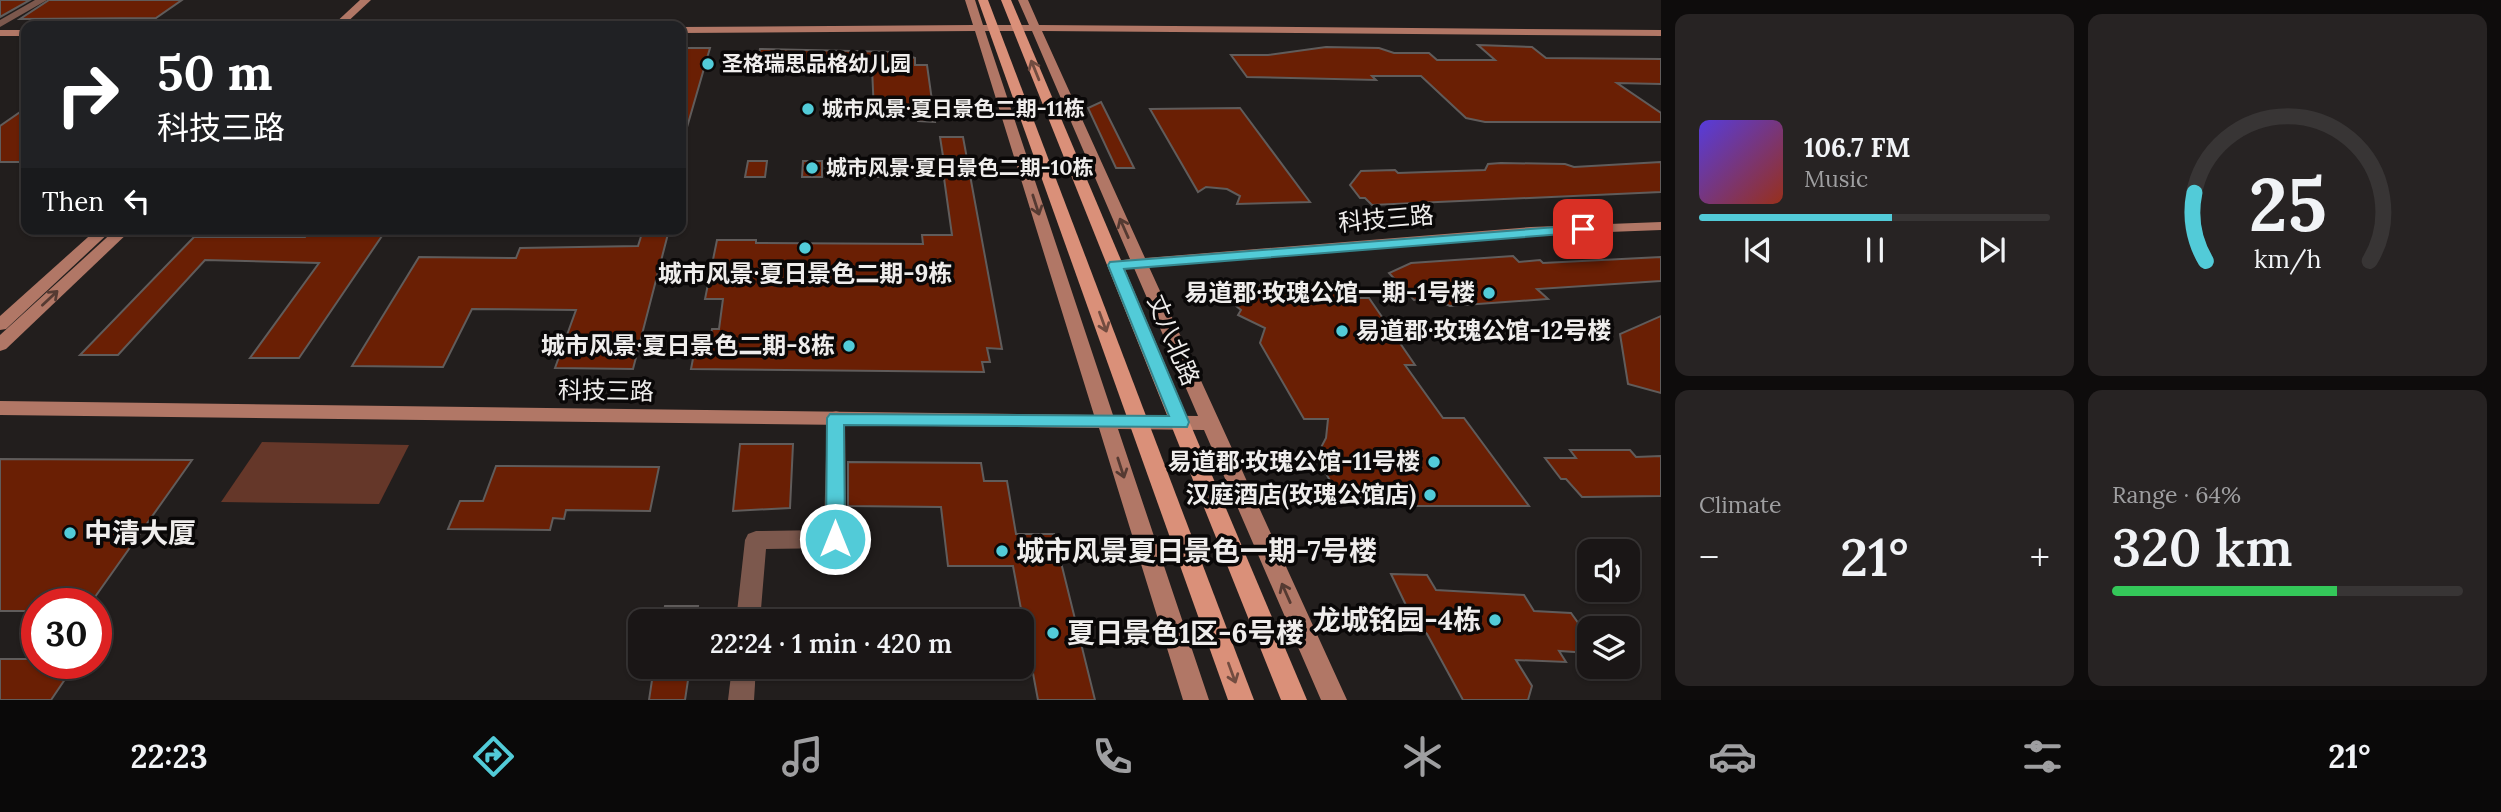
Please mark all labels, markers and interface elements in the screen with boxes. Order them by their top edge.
text: 50 m [157,41,273,103]
icon: right [42,49,133,140]
place label: 圣格瑞思品格幼儿园 [722,50,911,77]
marker: 圣格瑞思品格幼儿园 [700,56,716,72]
one-way arrow [1028,60,1041,82]
place label: 城市风景·夏日景色二期-11栋 [822,95,1085,122]
marker: 城市风景·夏日景色二期-11栋 [800,101,816,117]
text: 科技三路 [157,107,285,148]
text: 106.7 FM [1804,131,1911,164]
place label: 城市风景·夏日景色二期-10栋 [826,154,1094,181]
text: 25 [2248,158,2327,251]
marker: 城市风景·夏日景色二期-10栋 [804,160,820,176]
text: Music [1804,164,1868,193]
icon: left [118,182,156,220]
text: Then [42,185,104,218]
one-way arrow [1031,193,1044,215]
street label: 科技三路 [1337,199,1435,238]
pin [1553,199,1613,259]
icon: arrive [1564,210,1602,248]
one-way arrow [1117,218,1130,239]
icon: previous [1739,231,1777,269]
icon: pause [1856,231,1894,269]
icon: next [1973,231,2011,269]
marker: 城市风景·夏日景色二期-9栋 [797,240,813,256]
text: km/h [2254,243,2321,275]
place label: 城市风景·夏日景色二期-9栋 [658,258,952,289]
place label: 易道郡·玫瑰公馆一期-1号楼 [1185,277,1475,308]
marker: 易道郡·玫瑰公馆一期-1号楼 [1481,285,1497,301]
one-way arrow [41,290,58,307]
street label: 丈八北路 [1140,290,1206,390]
one-way arrow [1098,310,1110,332]
place label: 易道郡·玫瑰公馆-12号楼 [1356,315,1611,346]
marker: 易道郡·玫瑰公馆-12号楼 [1334,323,1350,339]
place label: 城市风景·夏日景色二期-8栋 [541,330,835,361]
marker: 城市风景·夏日景色二期-8栋 [841,338,857,354]
street label: 科技三路 [558,374,654,407]
place label: 易道郡·玫瑰公馆-11号楼 [1168,446,1420,477]
marker: 易道郡·玫瑰公馆-11号楼 [1426,454,1442,470]
one-way arrow [1115,457,1128,479]
place label: 汉庭酒店(玫瑰公馆店) [1186,479,1416,510]
text: Range · 64% [2112,480,2241,509]
marker: 汉庭酒店(玫瑰公馆店) [1422,487,1438,503]
text: Climate [1699,490,1781,519]
position arrow [798,502,872,576]
text: 320 km [2112,514,2293,580]
place label: 中清大厦 [84,515,196,551]
text: 21° [1840,524,1909,590]
marker: 中清大厦 [62,525,78,541]
place label: 城市风景夏日景色一期-7号楼 [1016,533,1377,569]
text: − [1699,533,1719,581]
text: + [2030,533,2050,581]
map controls [1577,539,1640,679]
button: sound [1577,539,1640,602]
marker: 城市风景夏日景色一期-7号楼 [994,543,1010,559]
one-way arrow [1279,583,1292,604]
speed limit sign: 30 [21,588,112,679]
place label: 龙城铭园-4栋 [1312,602,1481,638]
marker: 龙城铭园-4栋 [1487,612,1503,628]
place label: 夏日景色1区-6号楼 [1067,615,1304,651]
button: layers [1577,616,1640,679]
marker: 夏日景色1区-6号楼 [1045,625,1061,641]
text: 22:24 · 1 min · 420 m [710,627,952,660]
one-way arrow [1227,662,1239,684]
icon: directions [469,732,518,781]
icon: music [778,732,827,781]
icon: phone [1088,732,1137,781]
icon: climate [1398,732,1447,781]
icon: car [1708,732,1757,781]
icon: filters [2018,732,2067,781]
text: 22:23 [130,736,208,777]
text: 21° [2328,736,2371,777]

